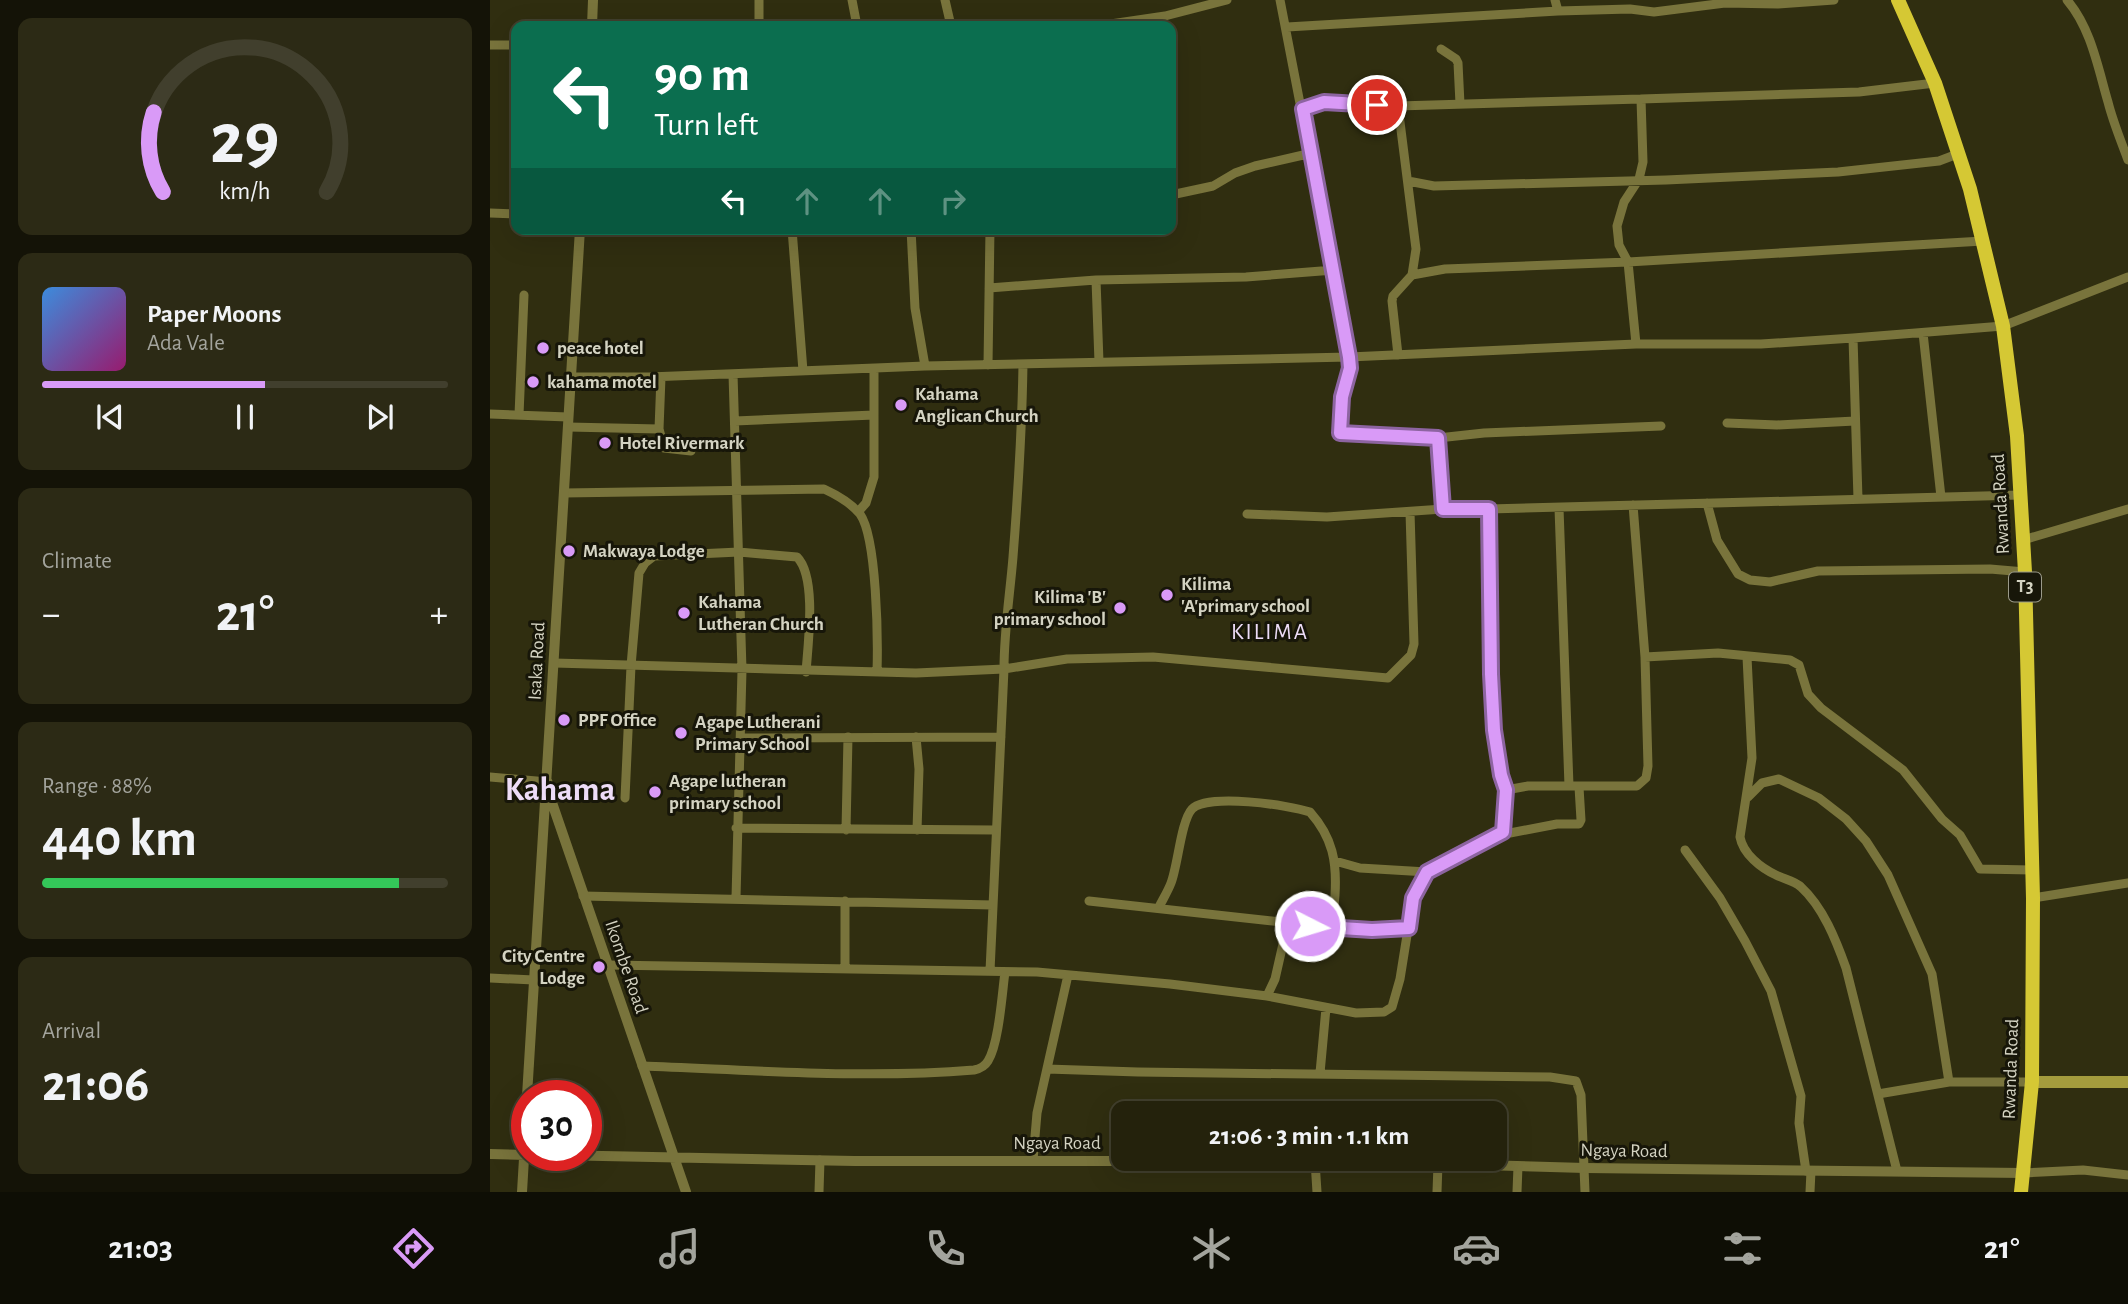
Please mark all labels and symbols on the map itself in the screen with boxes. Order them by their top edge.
pin [1347,75,1407,135]
place label: peace hotel [557,339,644,358]
marker: peace hotel [535,340,551,356]
place label: kahama motel [547,373,657,392]
marker: kahama motel [525,374,541,390]
place label: Kahama Anglican Church [915,385,1039,426]
marker: Kahama Anglican Church [893,397,909,413]
place label: Hotel Rivermark [619,434,745,453]
marker: Hotel Rivermark [597,435,613,451]
street label: Rwanda Road [1989,453,2013,555]
place label: Makwaya Lodge [583,542,705,561]
marker: Makwaya Lodge [561,543,577,559]
road number: T3 [2009,572,2041,602]
place label: Kilima 'A'primary school [1181,575,1310,616]
marker: Kilima 'A'primary school [1159,587,1175,603]
place label: Kilima 'B' primary school [994,588,1106,629]
place label: Kahama Lutheran Church [698,593,824,634]
marker: Kilima 'B' primary school [1112,600,1128,616]
marker: Kahama Lutheran Church [676,605,692,621]
street label: Isaka Road [525,621,549,701]
district label: KILIMA [1231,621,1309,644]
place label: PPF Office [578,711,657,730]
marker: PPF Office [556,712,572,728]
place label: Agape Lutherani Primary School [695,713,821,754]
marker: Agape Lutherani Primary School [673,725,689,741]
place label: Agape lutheran primary school [669,772,786,813]
district label: Kahama [505,774,615,807]
marker: Agape lutheran primary school [647,784,663,800]
position arrow [1273,889,1347,963]
street label: Ikombe Road [601,918,651,1016]
place label: City Centre Lodge [502,947,585,988]
marker: City Centre Lodge [591,959,607,975]
street label: Rwanda Road [2000,1018,2022,1120]
speed limit sign: 30 [511,1080,602,1171]
street label: Ngaya Road [1013,1134,1101,1153]
street label: Ngaya Road [1580,1141,1668,1161]

